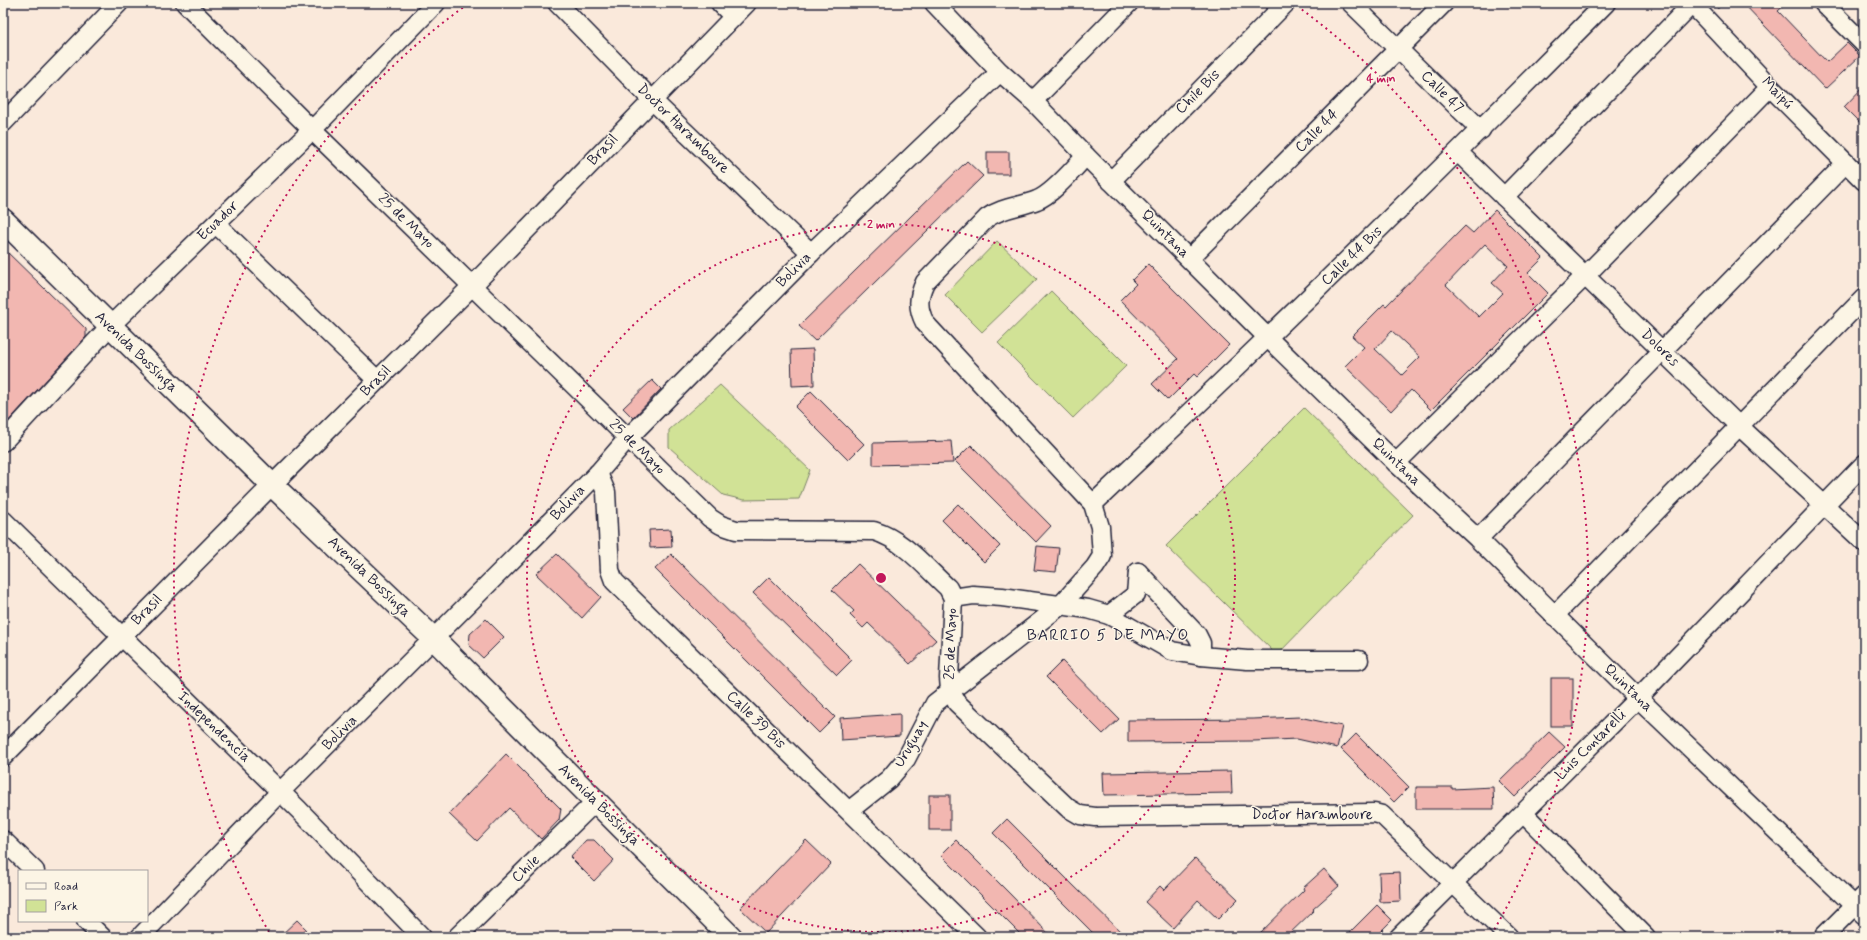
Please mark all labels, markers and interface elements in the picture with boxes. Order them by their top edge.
street label: Chile Bis [1171,65,1225,119]
street label: Calle 47 [1416,66,1468,118]
text: 4 min [1366,71,1396,87]
street label: Maipú [1757,72,1797,114]
street label: Doctor Haramboure [632,80,734,178]
street label: Calle 44 [1291,105,1343,157]
street label: Brasil [583,130,623,170]
street label: 25 de Mayo [373,189,439,253]
street label: Ecuador [193,196,243,246]
street label: Quintana [1136,205,1194,263]
text: 2 min [867,217,895,233]
street label: Calle 44 Bis [1317,222,1387,290]
street label: Bolivia [772,248,816,292]
street label: Avenida Bossinga [89,307,182,398]
street label: Dolores [1636,325,1684,372]
street label: Brasil [356,361,396,401]
street label: 25 de Mayo [604,415,670,479]
street label: Quintana [1367,434,1425,491]
street label: Bolivia [546,481,590,525]
street label: Avenida Bossinga [322,532,415,623]
centre of rings [874,571,888,585]
street label: Brasil [127,590,167,630]
street label: 25 de Mayo [940,608,962,680]
district label: BARRIO 5 DE MAYO [1027,625,1189,646]
street label: Quintana [1599,660,1657,717]
street label: Independencía [173,687,255,767]
street label: Calle 39 Bis [722,687,790,754]
street label: Luis Contarelli [1551,705,1631,785]
street label: Bolivia [318,711,362,755]
street label: Uruguay [890,717,933,772]
street label: Avenida Bossinga [553,760,645,851]
street label: Doctor Haramboure [1251,805,1373,825]
street label: Chile [508,850,545,887]
legend [18,870,148,922]
text: Road [54,879,78,895]
text: Park [54,899,78,915]

